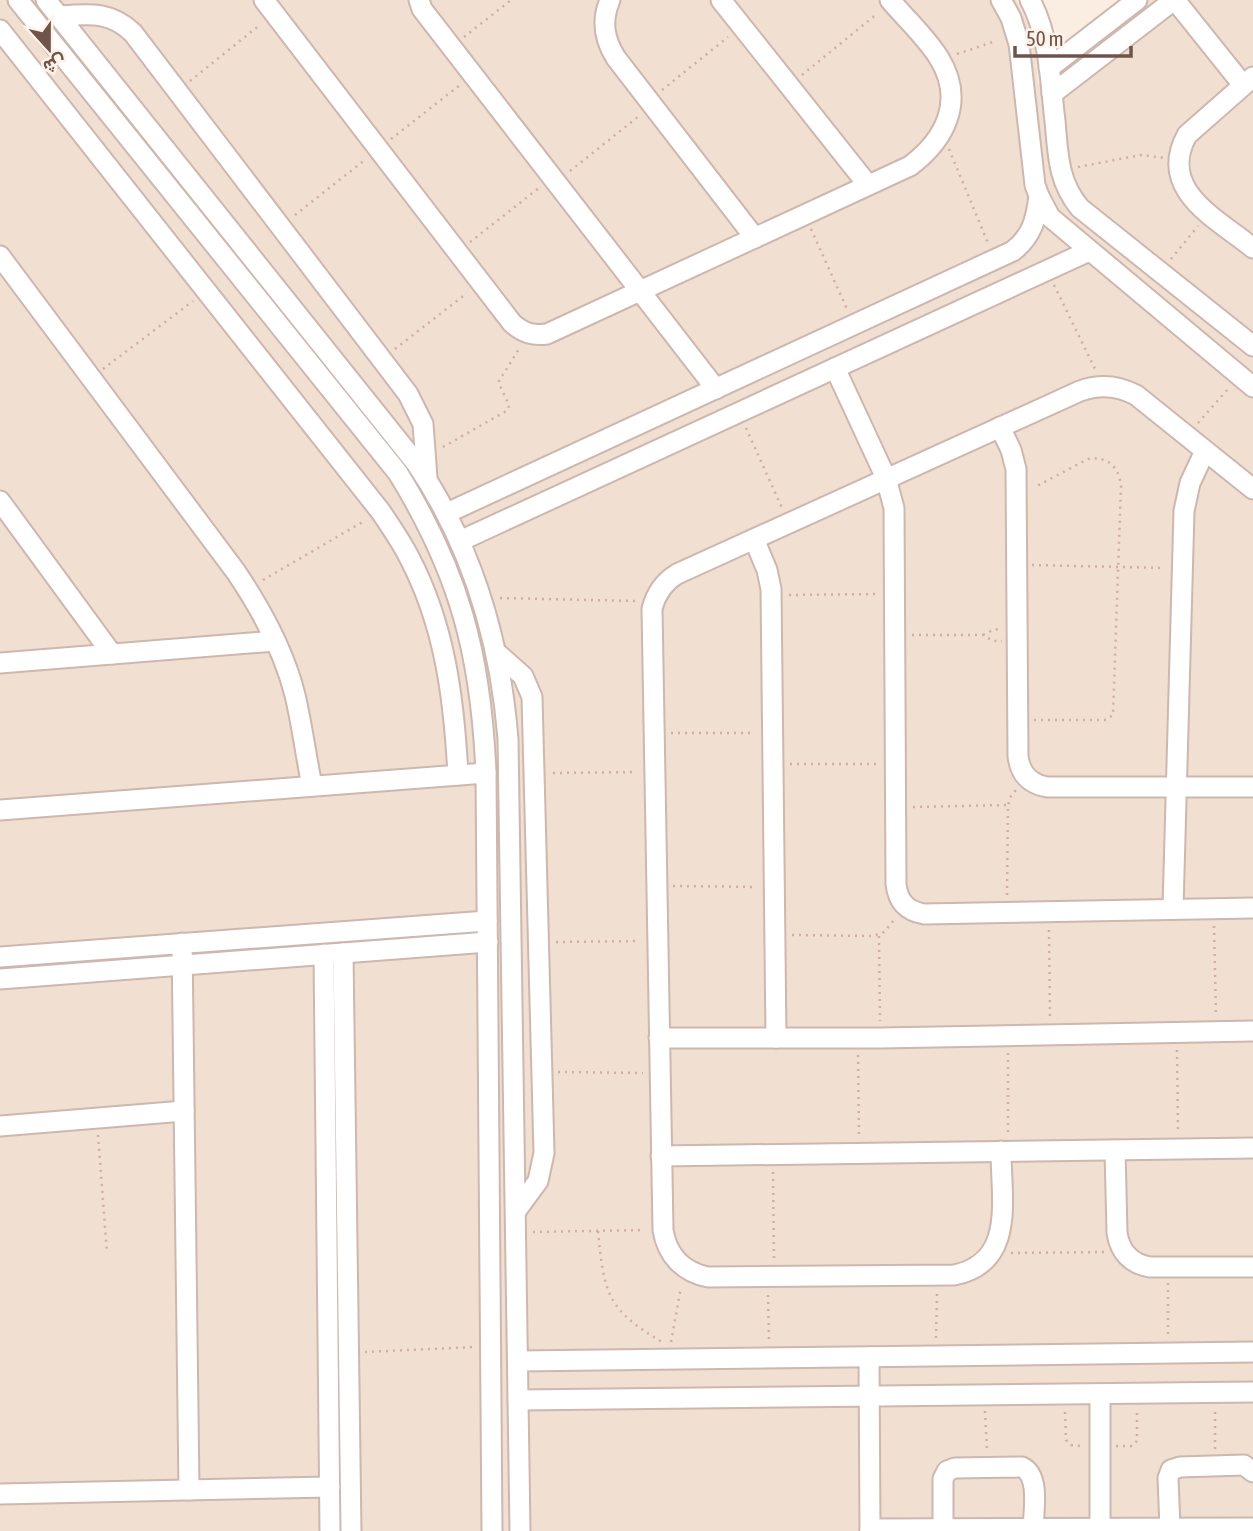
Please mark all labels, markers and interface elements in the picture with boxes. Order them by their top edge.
north arrow [14,14,84,84]
scale bar [1015,14,1130,58]
text: 50 m [1026,26,1064,50]
text: ش [40,50,70,79]

